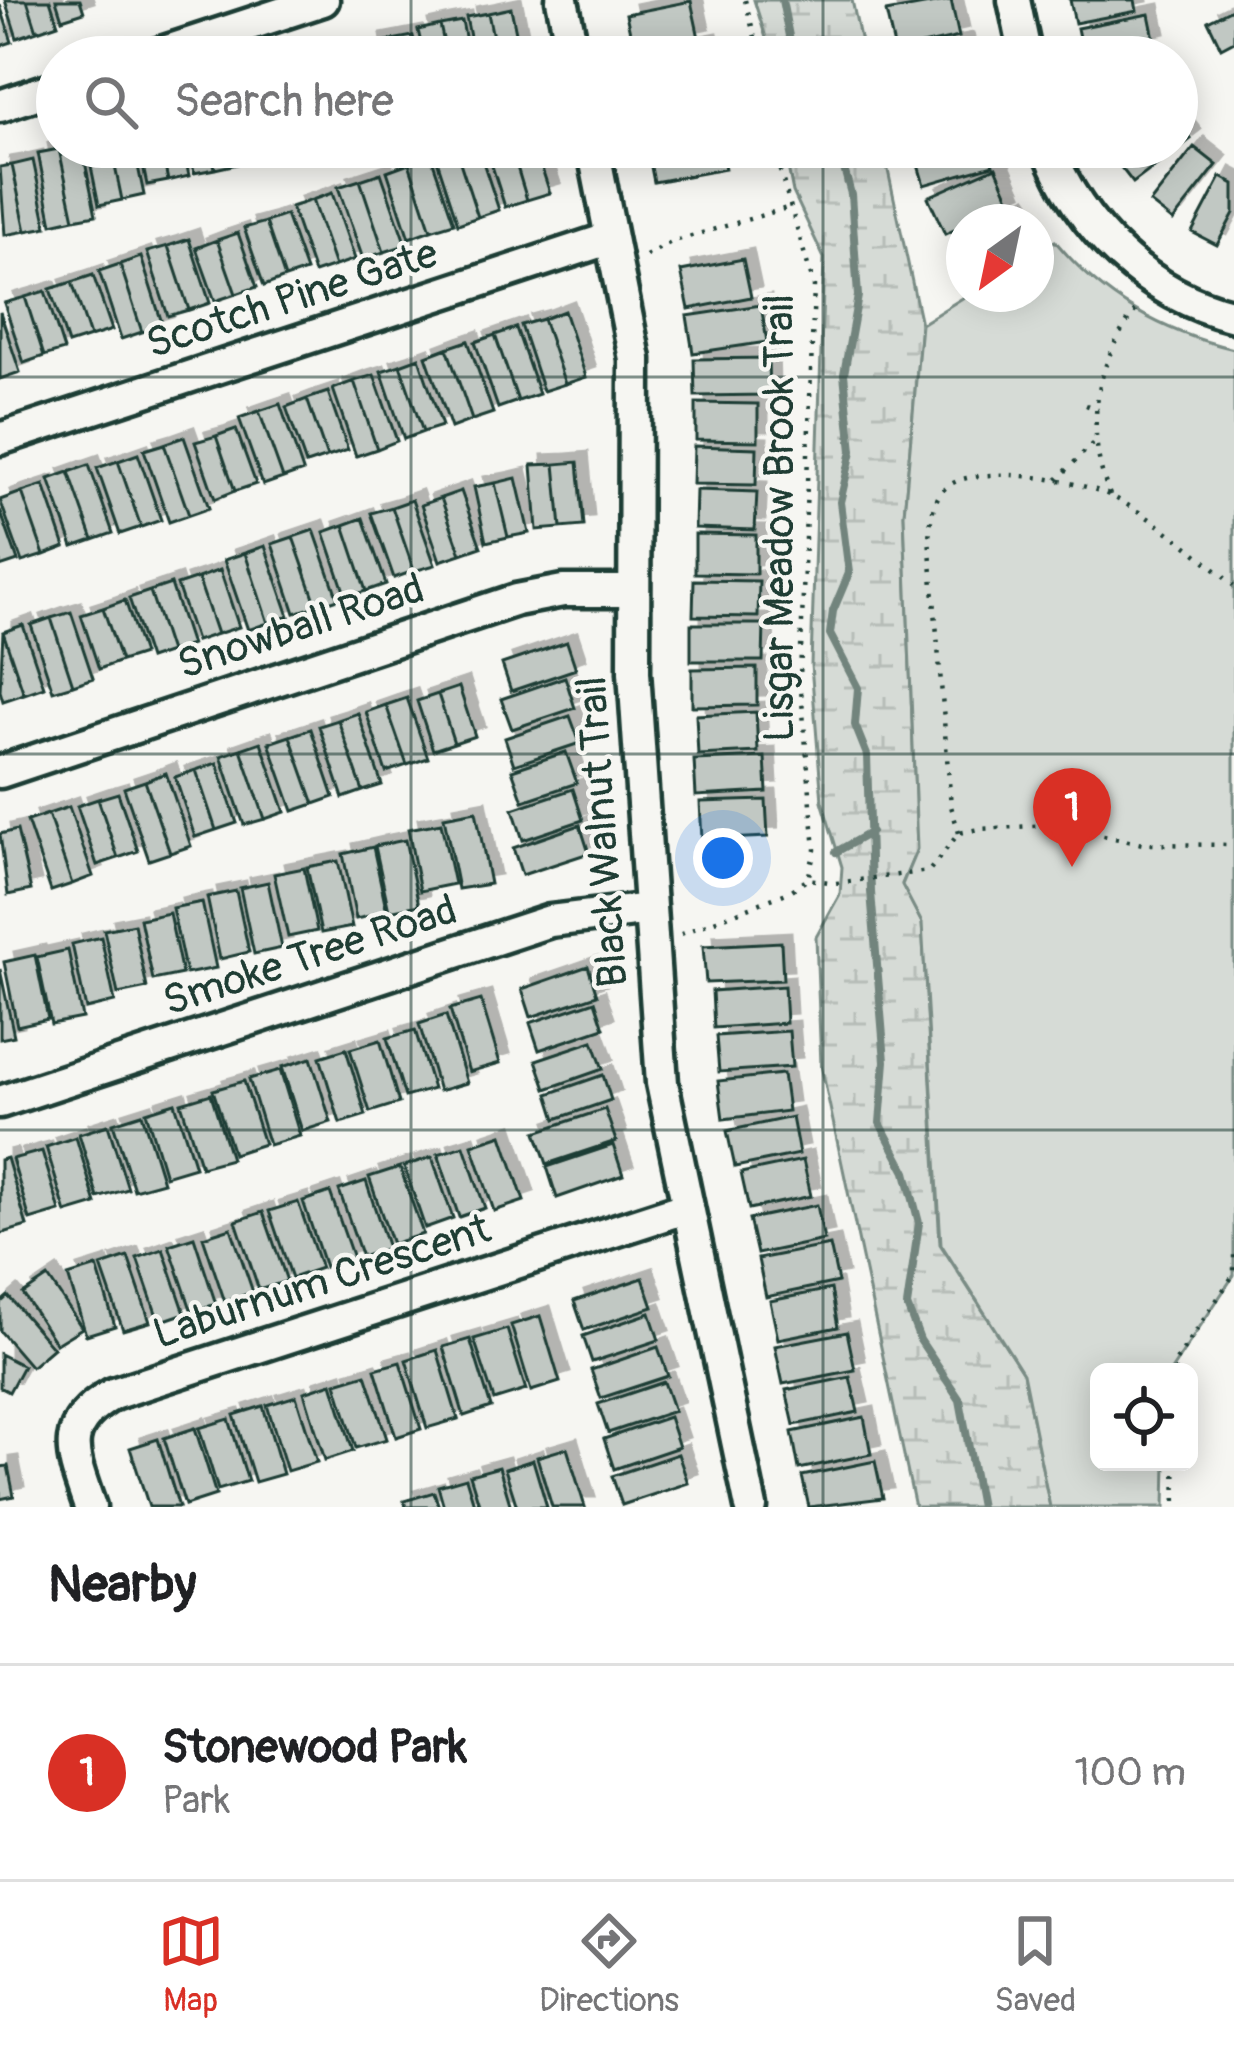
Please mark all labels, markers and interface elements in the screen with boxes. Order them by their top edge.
search box [36,36,1198,168]
icon: search [78,69,144,135]
text: Search here [174,74,394,130]
north arrow [946,204,1054,312]
street label: Scotch Pine Gate [140,227,444,371]
street label: Lisgar Meadow Brook Trail [754,294,806,742]
street label: Snowball Road [171,563,431,691]
street label: Black Walnut Trail [566,675,640,989]
pin: 1 [1033,768,1111,867]
your location [693,828,753,888]
street label: Smoke Tree Road [157,884,463,1028]
street label: Laburnum Crescent [147,1203,497,1361]
map controls [1090,1363,1198,1471]
button: locate [1090,1363,1198,1471]
text: Nearby [48,1553,196,1617]
text: Stonewood Park [162,1720,467,1776]
text: 1 [79,1748,95,1797]
text: 100 m [1074,1748,1186,1797]
text: Park [162,1776,230,1825]
tab: Map [158,1908,224,2021]
tab: Directions [539,1908,679,2021]
tab: Saved [994,1908,1076,2021]

